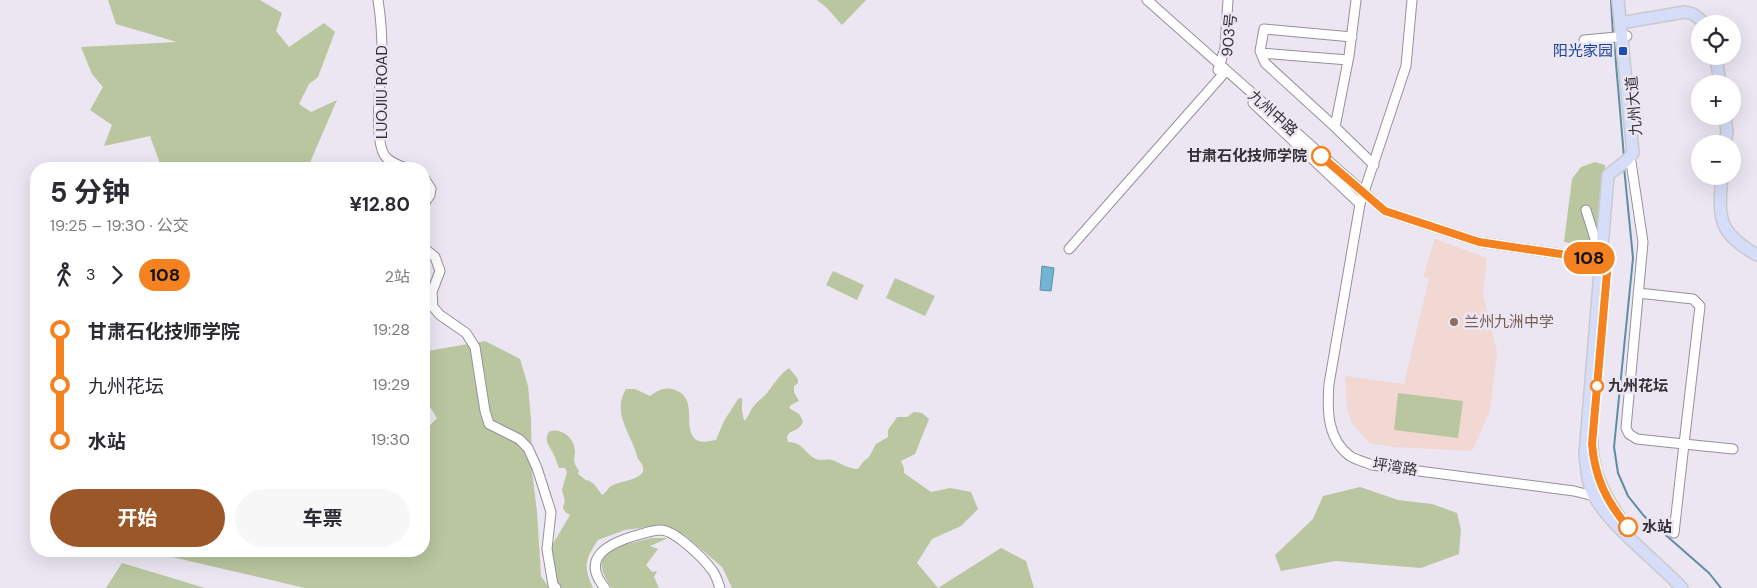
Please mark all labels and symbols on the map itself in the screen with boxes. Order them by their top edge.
street label: 903号 [1217,12,1241,58]
place label: 阳光家园 [1553,41,1613,61]
street label: LUOJIU ROAD [372,45,392,139]
marker: 阳光家园 [1617,45,1629,57]
street label: 九州大道 [1621,75,1647,137]
street label: 九州中路 [1244,85,1302,141]
place label: 甘肃石化技师学院 [1187,146,1307,166]
marker: 甘肃石化技师学院 [1311,146,1331,166]
line badge: 108 [1560,242,1618,274]
place label: 兰州九洲中学 [1464,312,1554,332]
marker: 兰州九洲中学 [1448,316,1460,328]
place label: 九州花坛 [1608,376,1668,396]
marker: 九州花坛 [1590,379,1604,393]
street label: 坪湾路 [1371,454,1419,480]
marker: 水站 [1618,517,1638,537]
place label: 水站 [1642,517,1672,537]

